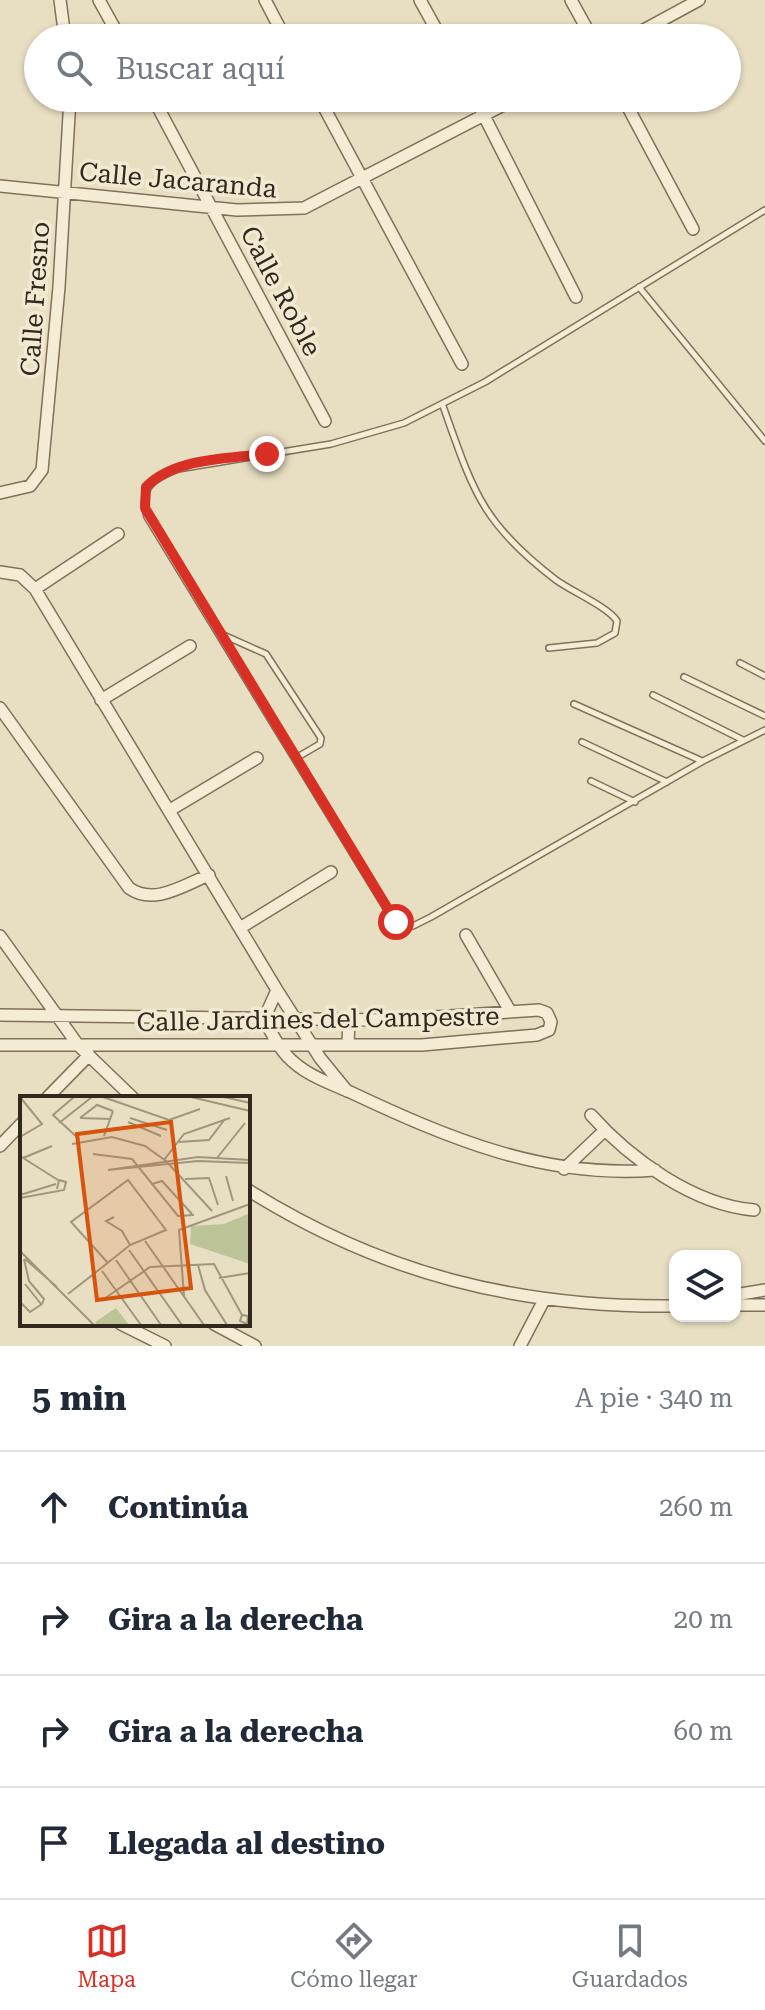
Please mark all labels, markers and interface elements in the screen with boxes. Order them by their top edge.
search box [24,24,741,112]
icon: search [52,46,96,90]
text: Buscar aquí [116,51,285,86]
street label: Calle Jacaranda [78,156,278,204]
street label: Calle Fresno [15,221,55,377]
street label: Calle Roble [234,221,328,361]
route end [249,436,285,472]
route start [378,904,414,940]
street label: Calle Jardines del Campestre [136,1001,500,1037]
inset map [20,1096,250,1326]
map controls [669,1250,741,1322]
button: layers [669,1250,741,1322]
text: 5 min [32,1378,127,1418]
text: A pie · 340 m [575,1383,733,1413]
icon: ahead [32,1485,76,1529]
text: Continúa [108,1490,248,1525]
text: 260 m [659,1492,733,1522]
icon: right [32,1597,76,1641]
text: Gira a la derecha [108,1602,363,1637]
text: 20 m [674,1604,733,1634]
icon: right [32,1709,76,1753]
text: Gira a la derecha [108,1714,363,1749]
text: 60 m [674,1716,733,1746]
icon: arrive [32,1821,76,1865]
text: Llegada al destino [108,1826,385,1861]
tab: Mapa [77,1919,136,1992]
tab: Cómo llegar [290,1919,417,1992]
tab: Guardados [572,1919,688,1992]

